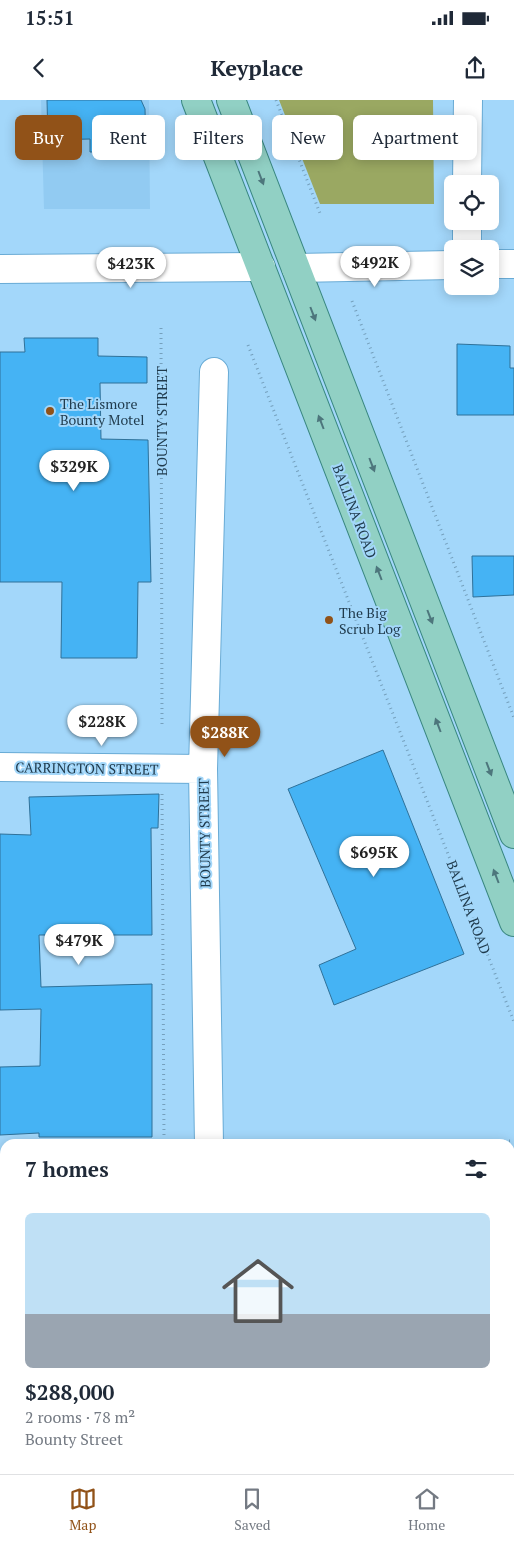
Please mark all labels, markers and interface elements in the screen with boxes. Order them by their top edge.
text: 15:51 [25,5,74,30]
text: Keyplace [211,53,303,82]
icon: back [25,54,53,82]
icon: share [461,54,489,82]
chip: Buy [15,115,82,160]
chip: Rent [92,115,165,160]
chip: Filters [175,115,262,160]
chip: New [272,115,343,160]
chip: Apartment [353,115,477,160]
one-way arrow [257,171,265,186]
map controls [444,175,499,295]
button: locate [444,175,499,230]
button: layers [444,240,499,295]
pin: $423K [96,246,166,289]
pin: $492K [340,246,410,288]
text: $492K [351,251,399,273]
text: $423K [107,252,155,274]
one-way arrow [310,307,318,321]
street label: BOUNTY STREET [152,366,171,476]
place label: The Lismore Bounty Motel [60,394,145,429]
marker: The Lismore Bounty Motel [44,405,56,417]
one-way arrow [317,414,325,429]
pin: $329K [39,450,109,492]
text: $329K [50,455,98,477]
one-way arrow [368,458,376,473]
street label: BALLINA ROAD [328,461,382,561]
one-way arrow [375,566,382,581]
place label: The Big Scrub Log [339,603,401,638]
one-way arrow [426,610,434,625]
marker: The Big Scrub Log [323,614,335,626]
pin: $228K [67,704,137,747]
text: $228K [78,710,126,732]
pin: $288K [190,716,260,758]
one-way arrow [434,717,442,732]
text: $288K [201,721,249,743]
street label: CARRINGTON STREET [15,757,159,779]
one-way arrow [486,761,493,776]
street label: BOUNTY STREET [194,778,214,888]
pin: $695K [339,836,409,878]
text: $695K [350,841,398,863]
street label: BALLINA ROAD [442,857,496,957]
one-way arrow [492,869,500,884]
pin: $479K [44,924,114,966]
text: $479K [55,929,103,951]
text: 7 homes [25,1155,109,1183]
icon: filters [462,1155,490,1183]
icon: home [213,1246,303,1336]
text: $288,000 [25,1378,114,1406]
text: 2 rooms · 78 m² [25,1406,135,1428]
text: Bounty Street [25,1428,123,1450]
tab: Map [69,1485,97,1534]
tab: Saved [234,1485,271,1534]
tab: Home [408,1485,445,1534]

